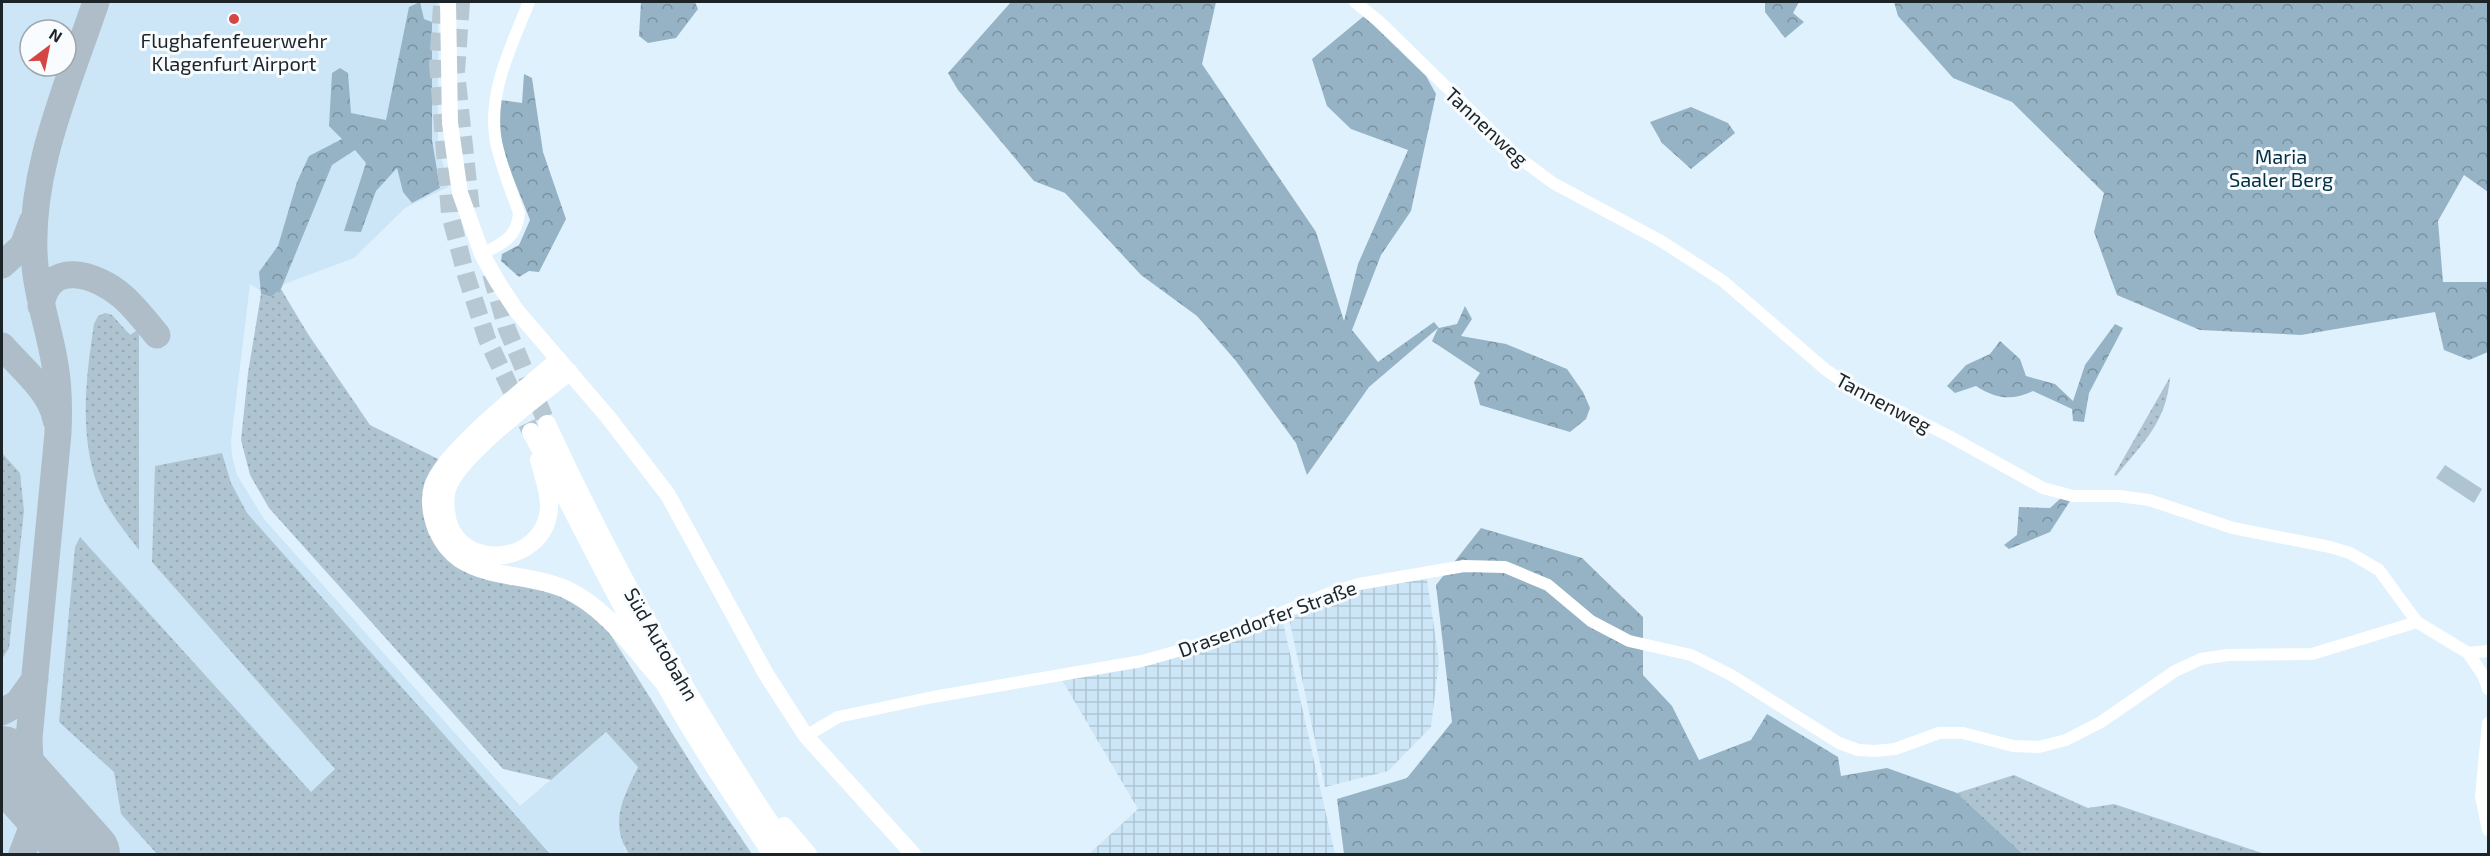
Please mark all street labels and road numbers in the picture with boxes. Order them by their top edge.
street label: Tannenweg [1441,82,1533,170]
street label: Tannenweg [1832,367,1936,437]
street label: Drasendorfer Straße [1175,575,1359,661]
street label: Süd Autobahn [620,583,704,705]

